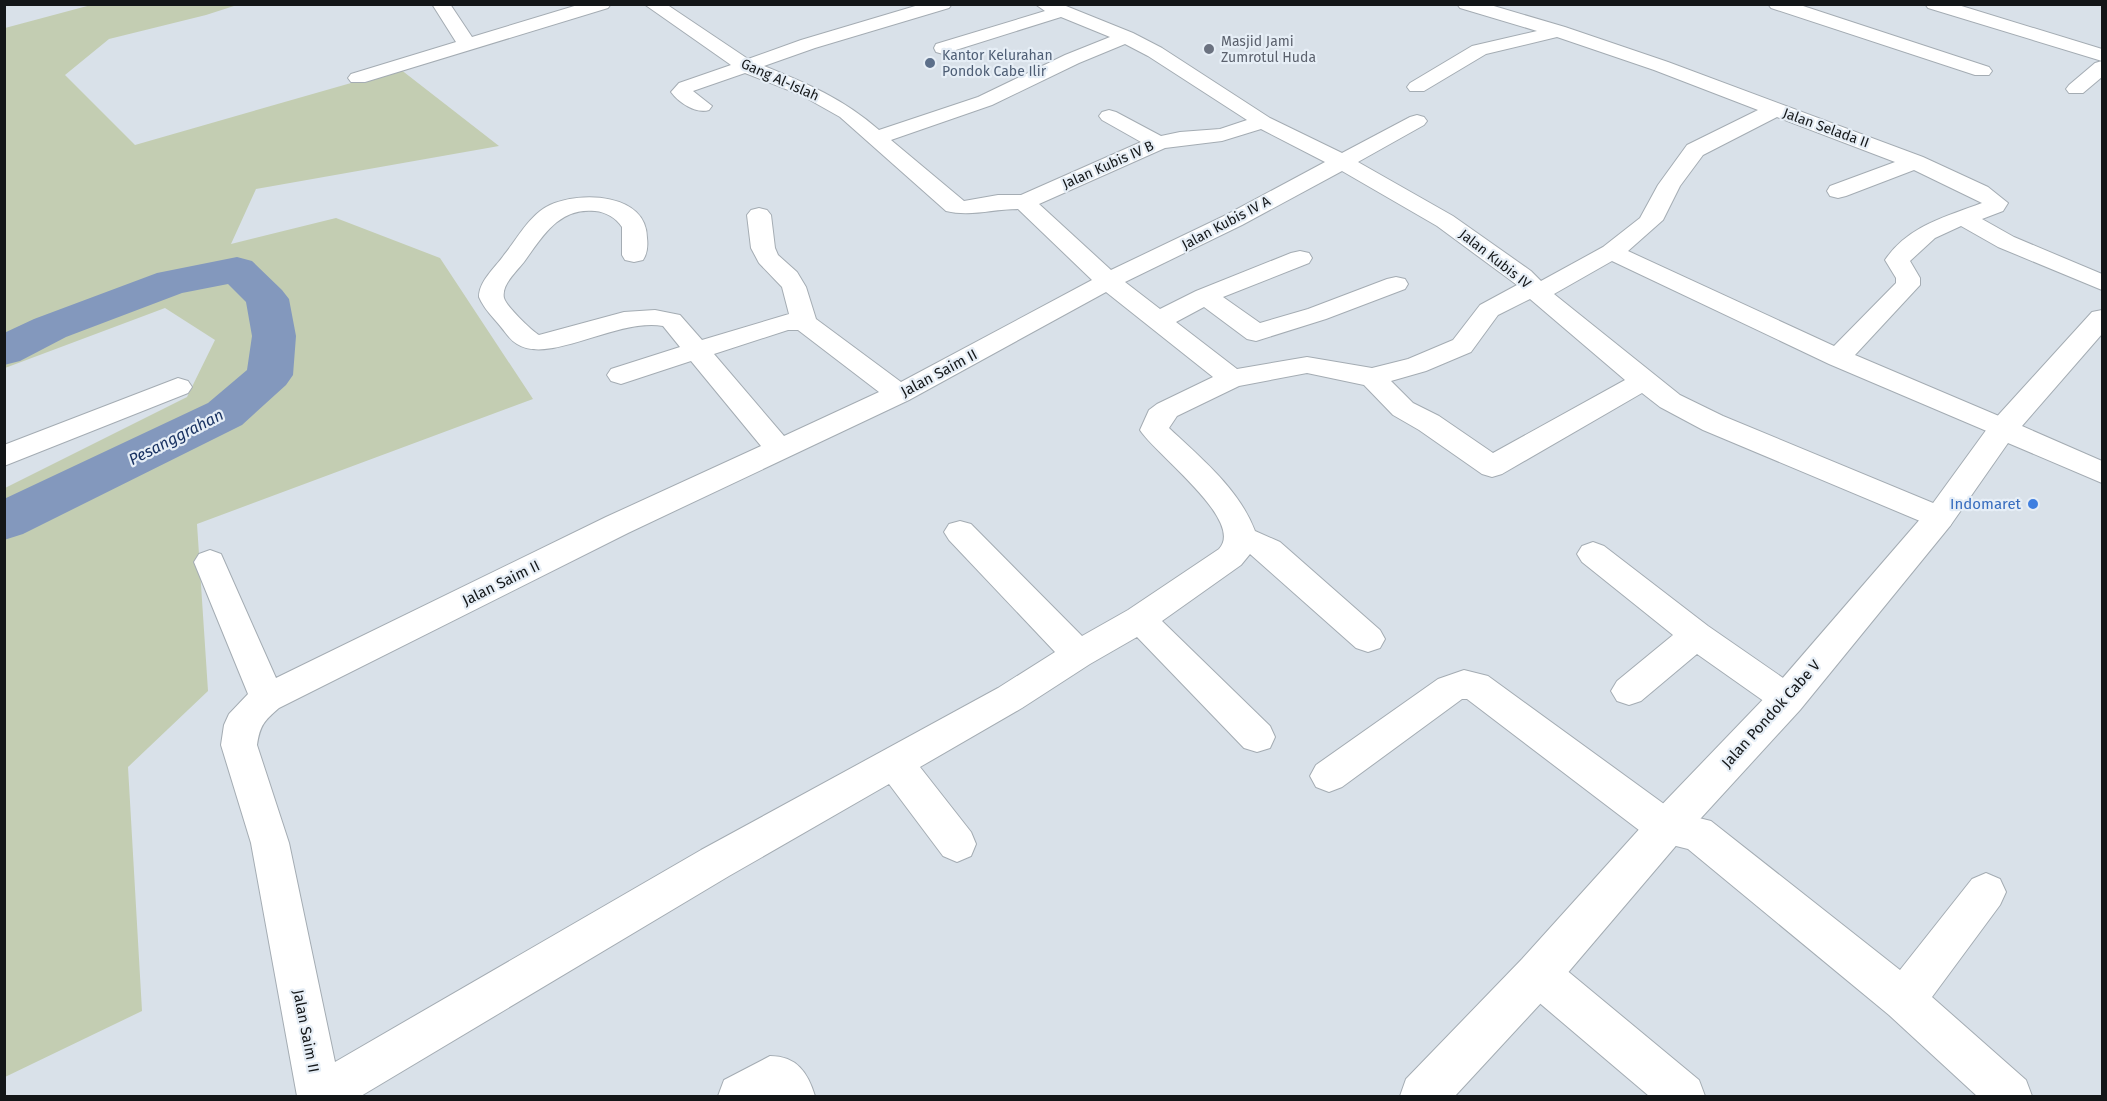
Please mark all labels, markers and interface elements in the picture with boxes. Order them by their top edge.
place label: Masjid Jami Zumrotul Huda [1221,33,1316,66]
marker: Masjid Jami Zumrotul Huda [1202,42,1216,56]
place label: Kantor Kelurahan Pondok Cabe Ilir [942,47,1053,80]
street label: Gang Al-Islah [738,55,822,105]
marker: Kantor Kelurahan Pondok Cabe Ilir [923,56,937,70]
street label: Jalan Selada II [1781,105,1871,151]
street label: Jalan Kubis IV B [1060,137,1156,193]
street label: Jalan Kubis IV A [1179,193,1273,253]
street label: Jalan Kubis IV [1456,226,1534,292]
street label: Jalan Saim II [898,345,980,401]
water label: Pesanggrahan [125,405,227,469]
place label: Indomaret [1950,495,2022,513]
marker: Indomaret [2026,497,2040,511]
street label: Jalan Saim II [459,556,543,610]
street label: Jalan Pondok Cabe V [1718,656,1825,772]
street label: Jalan Saim II [289,988,323,1074]

